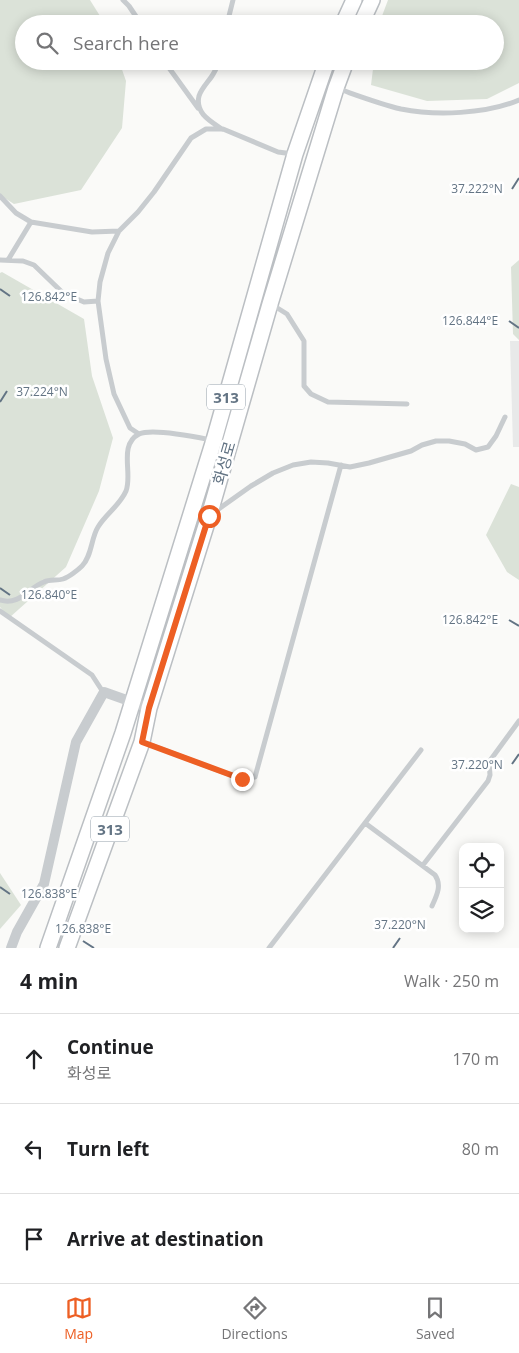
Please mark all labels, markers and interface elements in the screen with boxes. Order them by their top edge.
search box [15,15,504,70]
icon: search [33,29,61,57]
text: Search here [73,30,179,56]
text: 37.222°N [451,180,503,197]
text: 126.842°E [21,288,77,305]
text: 126.844°E [442,312,498,329]
text: 37.224°N [16,383,68,400]
road number: 313 [207,384,245,410]
street label: 화성로 [207,438,241,487]
route start [198,505,221,528]
text: 126.840°E [21,586,77,603]
text: 126.842°E [442,611,498,628]
text: 37.220°N [451,756,503,773]
route end [231,768,254,791]
road number: 313 [91,816,129,842]
map controls [459,843,504,933]
button: locate [459,843,504,888]
text: 126.838°E [21,885,77,902]
button: layers [459,888,504,933]
text: 37.220°N [374,916,426,933]
text: 126.838°E [55,920,111,937]
text: 4 min [20,967,78,995]
text: Walk · 250 m [404,970,499,992]
text: Continue [67,1034,154,1060]
icon: ahead [20,1045,48,1073]
text: 170 m [453,1048,499,1070]
text: 화성로 [67,1062,111,1084]
icon: left [20,1135,48,1163]
text: Turn left [67,1136,149,1162]
text: 80 m [462,1138,499,1160]
icon: arrive [20,1225,48,1253]
text: Arrive at destination [67,1226,264,1252]
tab: Map [64,1294,93,1343]
tab: Directions [221,1294,288,1343]
tab: Saved [416,1294,455,1343]

